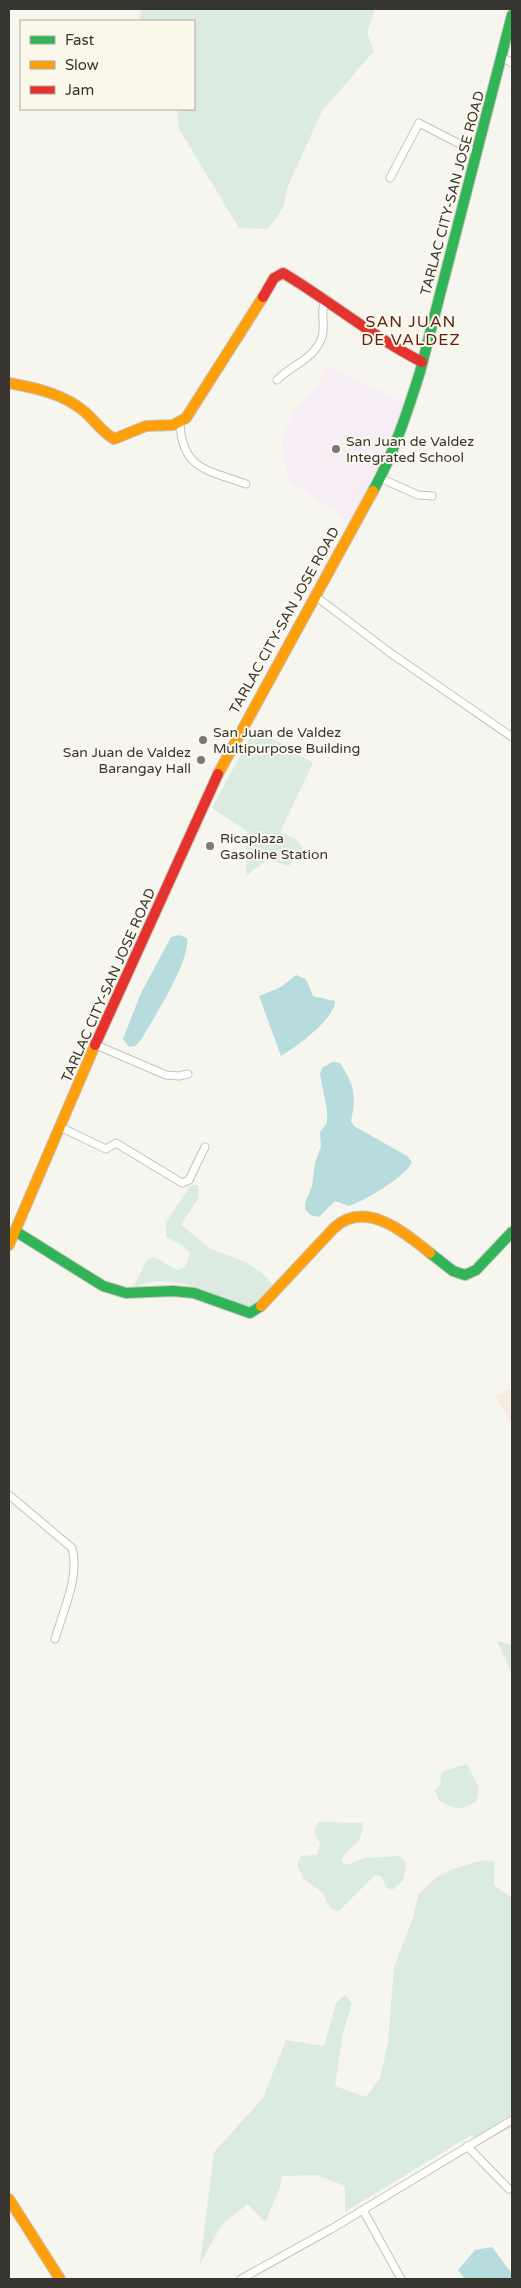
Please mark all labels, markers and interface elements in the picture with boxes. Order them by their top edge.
legend [20,20,195,110]
text: Fast [65,31,95,49]
text: Slow [65,56,99,74]
text: Jam [65,81,94,99]
street label: TARLAC CITY-SAN JOSE ROAD [417,89,488,297]
district label: SAN JUAN DE VALDEZ [361,312,461,350]
place label: San Juan de Valdez Integrated School [346,433,474,466]
marker: San Juan de Valdez Integrated School [330,443,342,455]
street label: TARLAC CITY-SAN JOSE ROAD [226,524,343,717]
place label: San Juan de Valdez Multipurpose Building [213,724,360,757]
marker: San Juan de Valdez Multipurpose Building [197,734,209,746]
place label: San Juan de Valdez Barangay Hall [63,744,191,777]
marker: San Juan de Valdez Barangay Hall [195,754,207,766]
place label: Ricaplaza Gasoline Station [220,830,328,863]
marker: Ricaplaza Gasoline Station [204,840,216,852]
street label: TARLAC CITY-SAN JOSE ROAD [58,885,159,1085]

